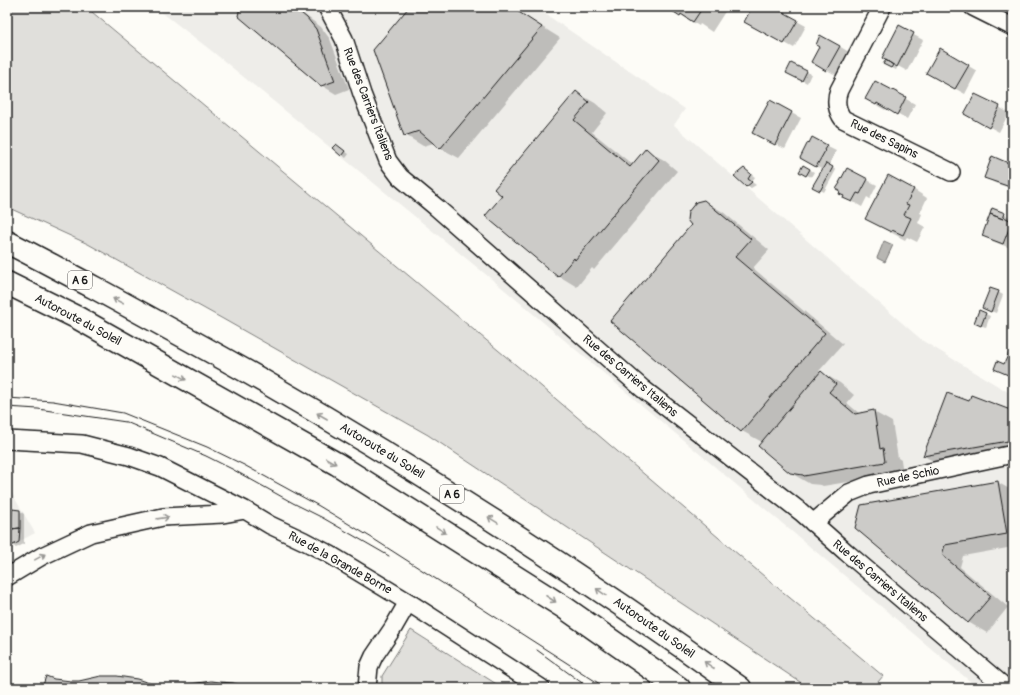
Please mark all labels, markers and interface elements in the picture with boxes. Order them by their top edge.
street label: Rue des Carriers Italiens [340,45,397,163]
street label: Rue des Sapins [848,116,921,162]
road number: A 6 [68,271,92,289]
street label: Autoroute du Soleil [32,291,124,349]
one-way arrow [112,296,124,304]
street label: Rue des Carriers Italiens [579,332,681,421]
one-way arrow [175,373,187,381]
one-way arrow [316,411,328,419]
street label: Autoroute du Soleil [337,420,427,482]
one-way arrow [325,457,337,465]
street label: Rue de Schio [875,463,941,491]
road number: A 6 [440,485,464,503]
one-way arrow [156,514,169,521]
one-way arrow [487,515,499,523]
one-way arrow [435,526,447,534]
street label: Rue de la Grande Borne [286,528,394,598]
street label: Rue des Carriers Italiens [829,537,931,626]
one-way arrow [34,553,46,561]
one-way arrow [596,588,607,596]
street label: Autoroute du Soleil [610,594,698,662]
one-way arrow [545,596,557,604]
one-way arrow [703,661,714,669]

